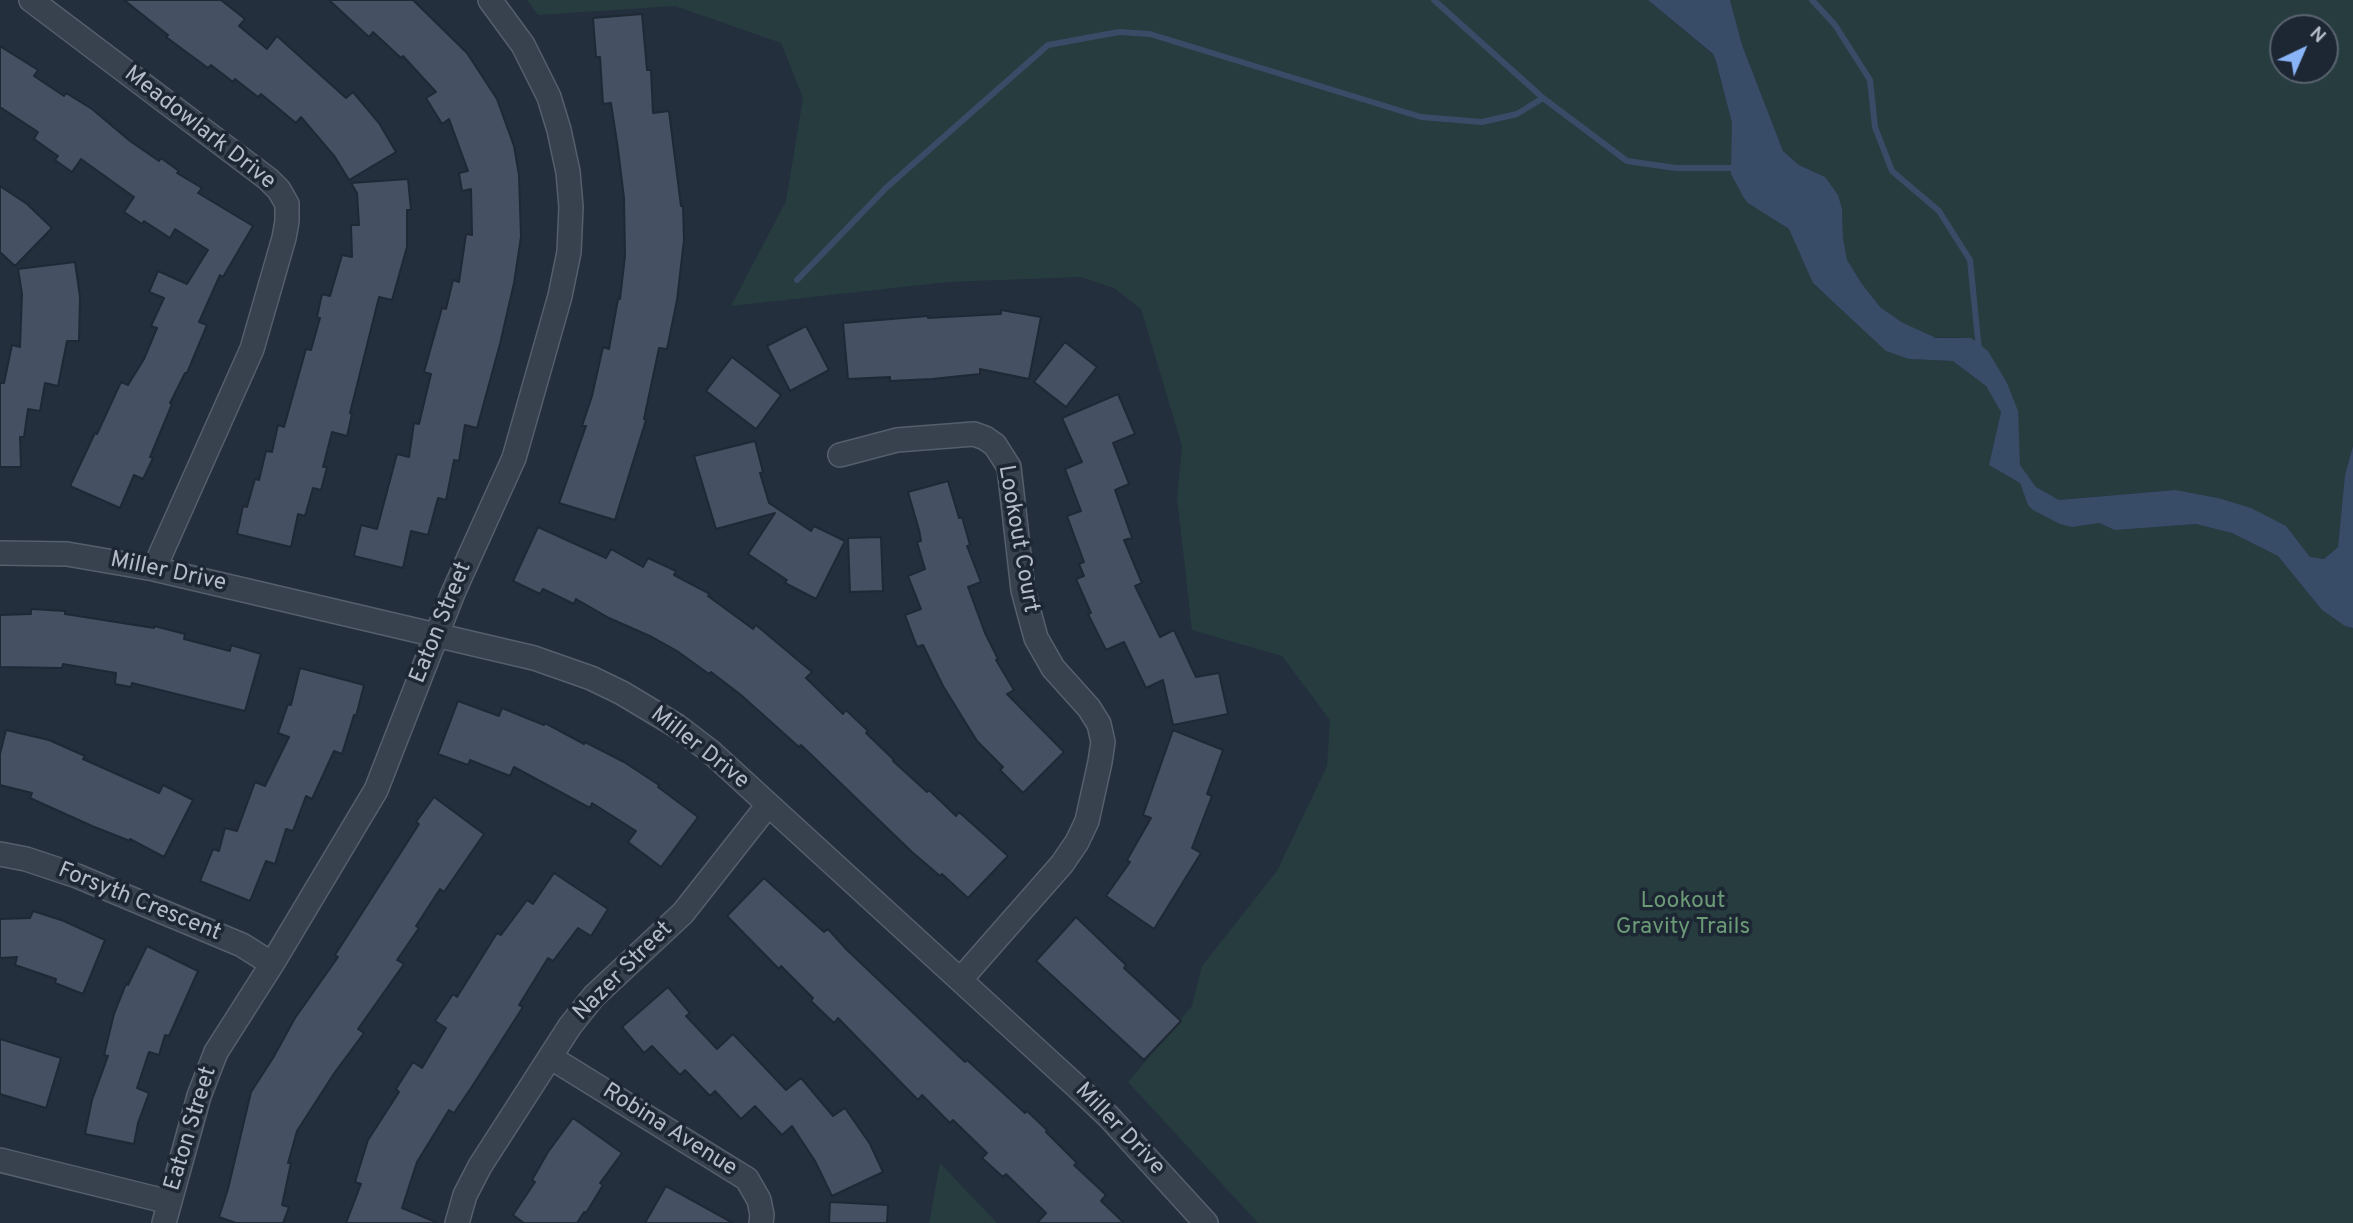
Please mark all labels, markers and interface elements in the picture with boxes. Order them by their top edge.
north arrow [2269,14,2339,84]
text: N [2304,22,2330,49]
street label: Meadowlark Drive [118,61,280,197]
street label: Lookout Court [990,463,1044,615]
street label: Miller Drive [108,547,228,599]
street label: Eaton Street [405,558,479,688]
street label: Miller Drive [644,702,754,796]
street label: Forsyth Crescent [53,858,225,948]
park label: Lookout Gravity Trails [1616,888,1750,942]
street label: Nazer Street [569,917,679,1027]
street label: Eaton Street [160,1064,224,1194]
street label: Miller Drive [1068,1078,1170,1182]
street label: Robina Avenue [596,1079,742,1183]

